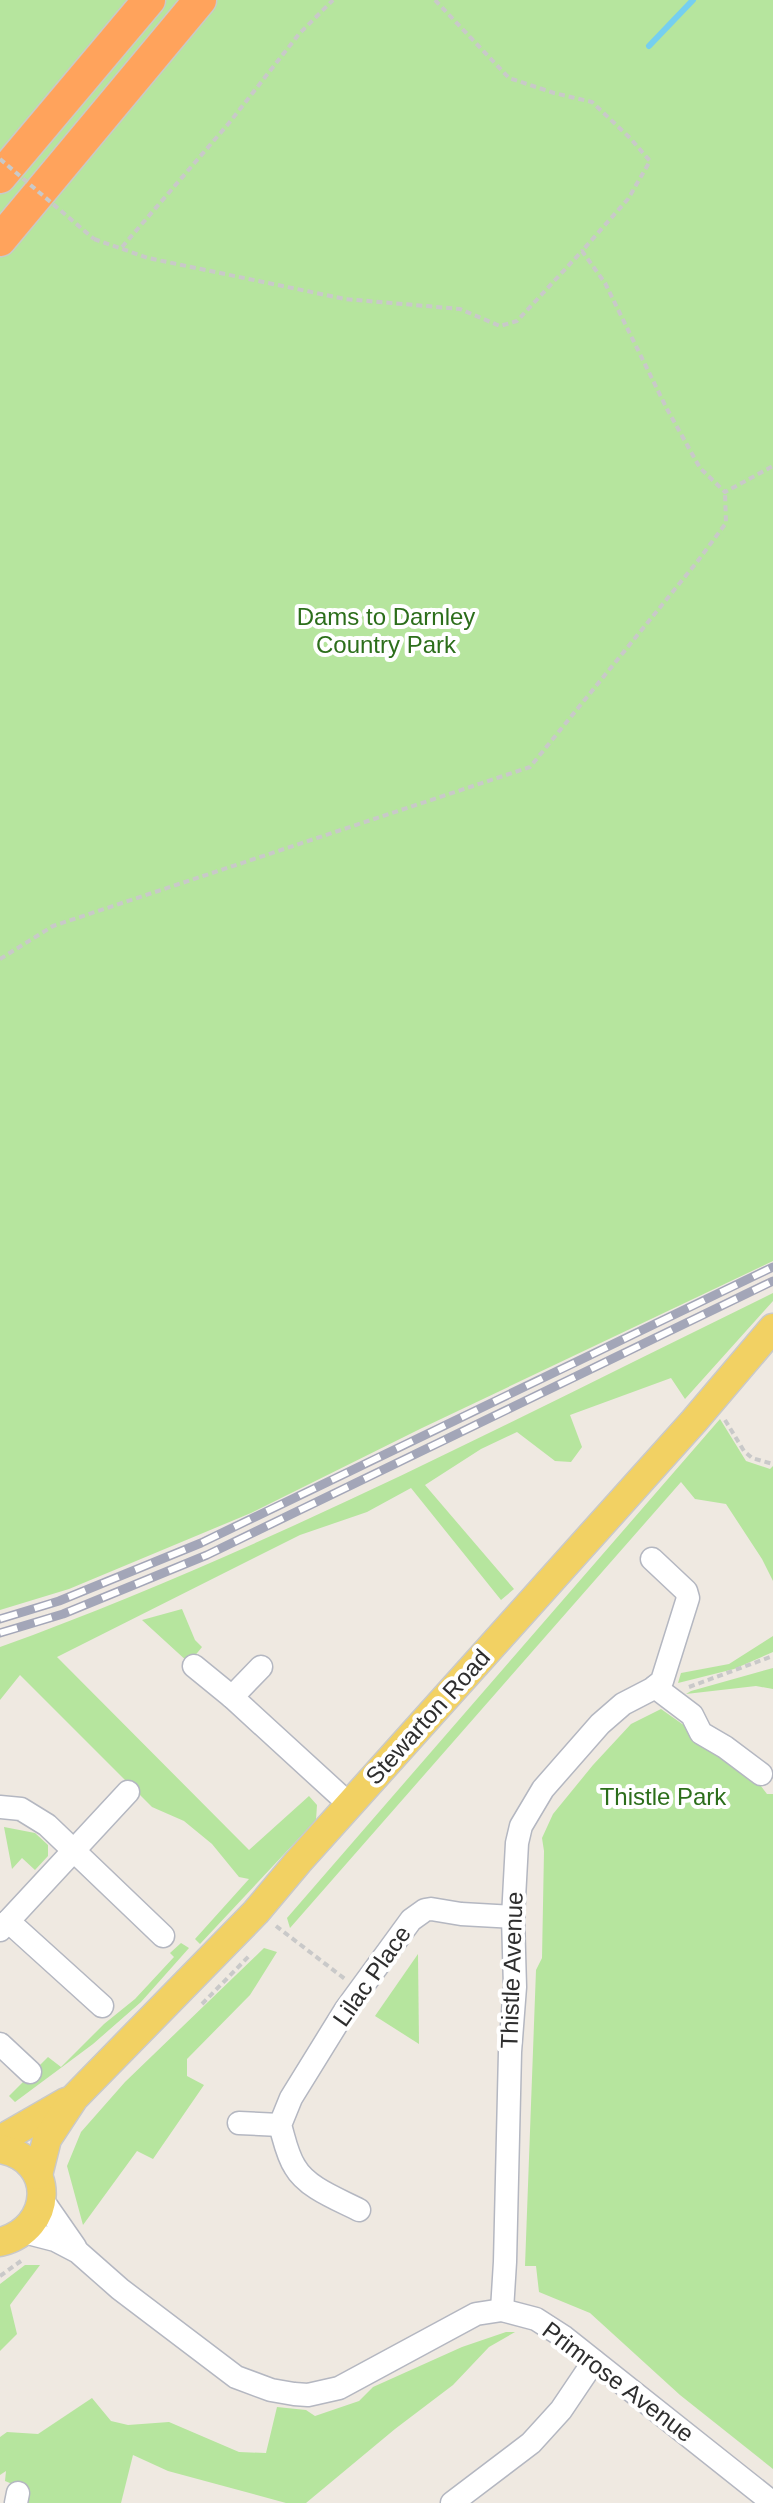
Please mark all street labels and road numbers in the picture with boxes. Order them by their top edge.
street label: Stewarton Road [360,1644,495,1790]
street label: Thistle Avenue [495,1891,528,2049]
street label: Lilac Place [327,1920,416,2031]
street label: Primrose Avenue [537,2316,699,2447]

